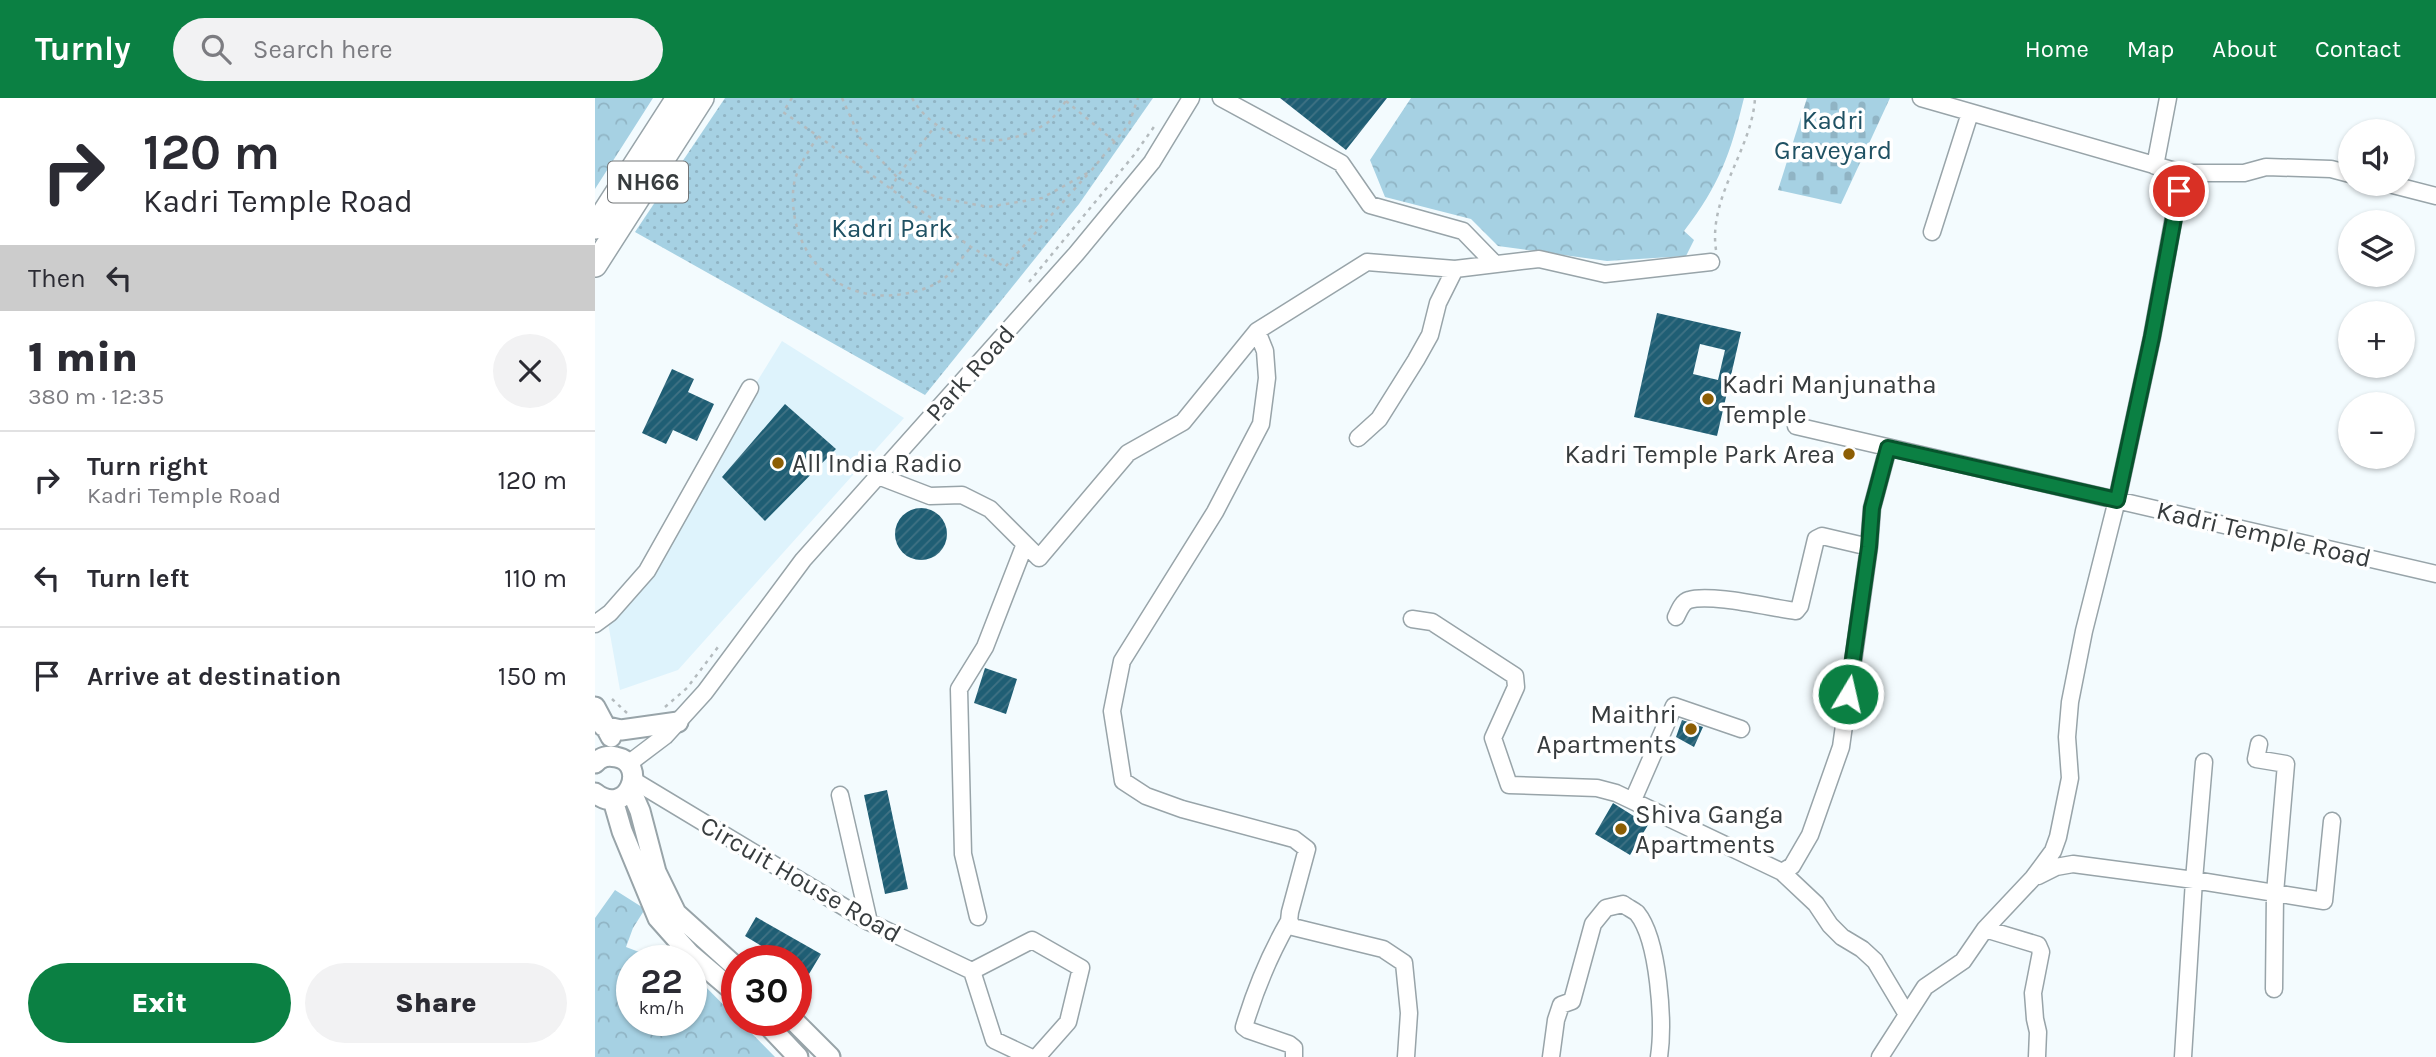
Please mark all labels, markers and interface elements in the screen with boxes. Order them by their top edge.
search box [173,18,663,81]
text: Turnly [35,30,131,68]
icon: search [197,30,235,68]
text: Search here [253,34,393,65]
text: Home [2025,35,2089,63]
text: Map [2127,35,2174,63]
text: About [2212,35,2277,63]
text: Contact [2315,35,2401,63]
park label: Kadri Graveyard [1774,105,1892,166]
map controls [2338,119,2415,469]
button: sound [2338,119,2415,196]
text: 120 m [143,124,280,181]
icon: right [28,126,119,217]
pin [2149,161,2209,221]
road number: NH66 [608,162,688,202]
icon: arrive [2160,172,2198,210]
text: Kadri Temple Road [143,183,413,220]
button: layers [2338,210,2415,287]
park label: Kadri Park [831,213,953,244]
icon: left [100,259,138,297]
text: Then [28,263,86,294]
button: + [2338,301,2415,378]
street label: Park Road [919,319,1022,428]
text: 1 min [28,332,138,382]
button: close [493,334,567,408]
place label: Kadri Manjunatha Temple [1722,369,1937,430]
text: 380 m · 12:35 [28,383,164,410]
marker: Kadri Manjunatha Temple [1700,391,1716,407]
button: − [2338,392,2415,469]
place label: Kadri Temple Park Area [1564,439,1835,470]
marker: Kadri Temple Park Area [1841,446,1857,462]
place label: All India Radio [792,448,962,479]
text: Turn right [87,451,208,482]
marker: All India Radio [770,455,786,471]
icon: right [28,461,66,499]
text: 120 m [497,465,567,496]
text: Kadri Temple Road [87,482,281,509]
street label: Kadri Temple Road [2153,495,2374,574]
icon: left [28,559,66,597]
text: Turn left [87,563,189,594]
text: 110 m [504,563,567,594]
icon: arrive [28,657,66,695]
position arrow [1811,657,1885,731]
text: Arrive at destination [87,661,341,692]
text: 150 m [498,661,567,692]
place label: Maithri Apartments [1537,699,1677,760]
marker: Maithri Apartments [1683,721,1699,737]
place label: Shiva Ganga Apartments [1635,799,1783,860]
street label: Circuit House Road [695,809,907,949]
marker: Shiva Ganga Apartments [1613,821,1629,837]
speed limit sign: 30 [721,945,812,1036]
text: 22 [640,961,683,1002]
button: Exit [28,963,291,1043]
button: Share [305,963,567,1043]
text: km/h [639,997,684,1019]

